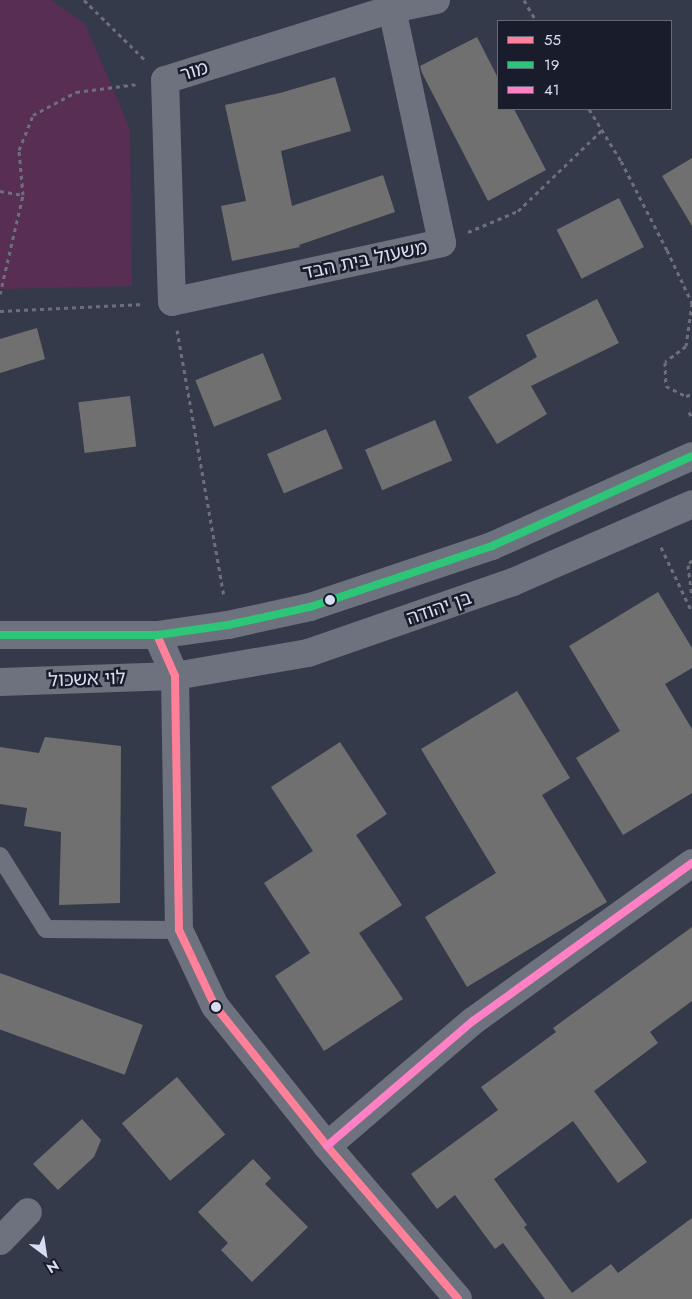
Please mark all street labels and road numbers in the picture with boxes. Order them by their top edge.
street label: מור [177,56,211,86]
street label: משעול בית הבד [301,236,429,284]
street label: בן יהודה [403,586,475,630]
street label: לוי אשכול [48,666,126,692]

